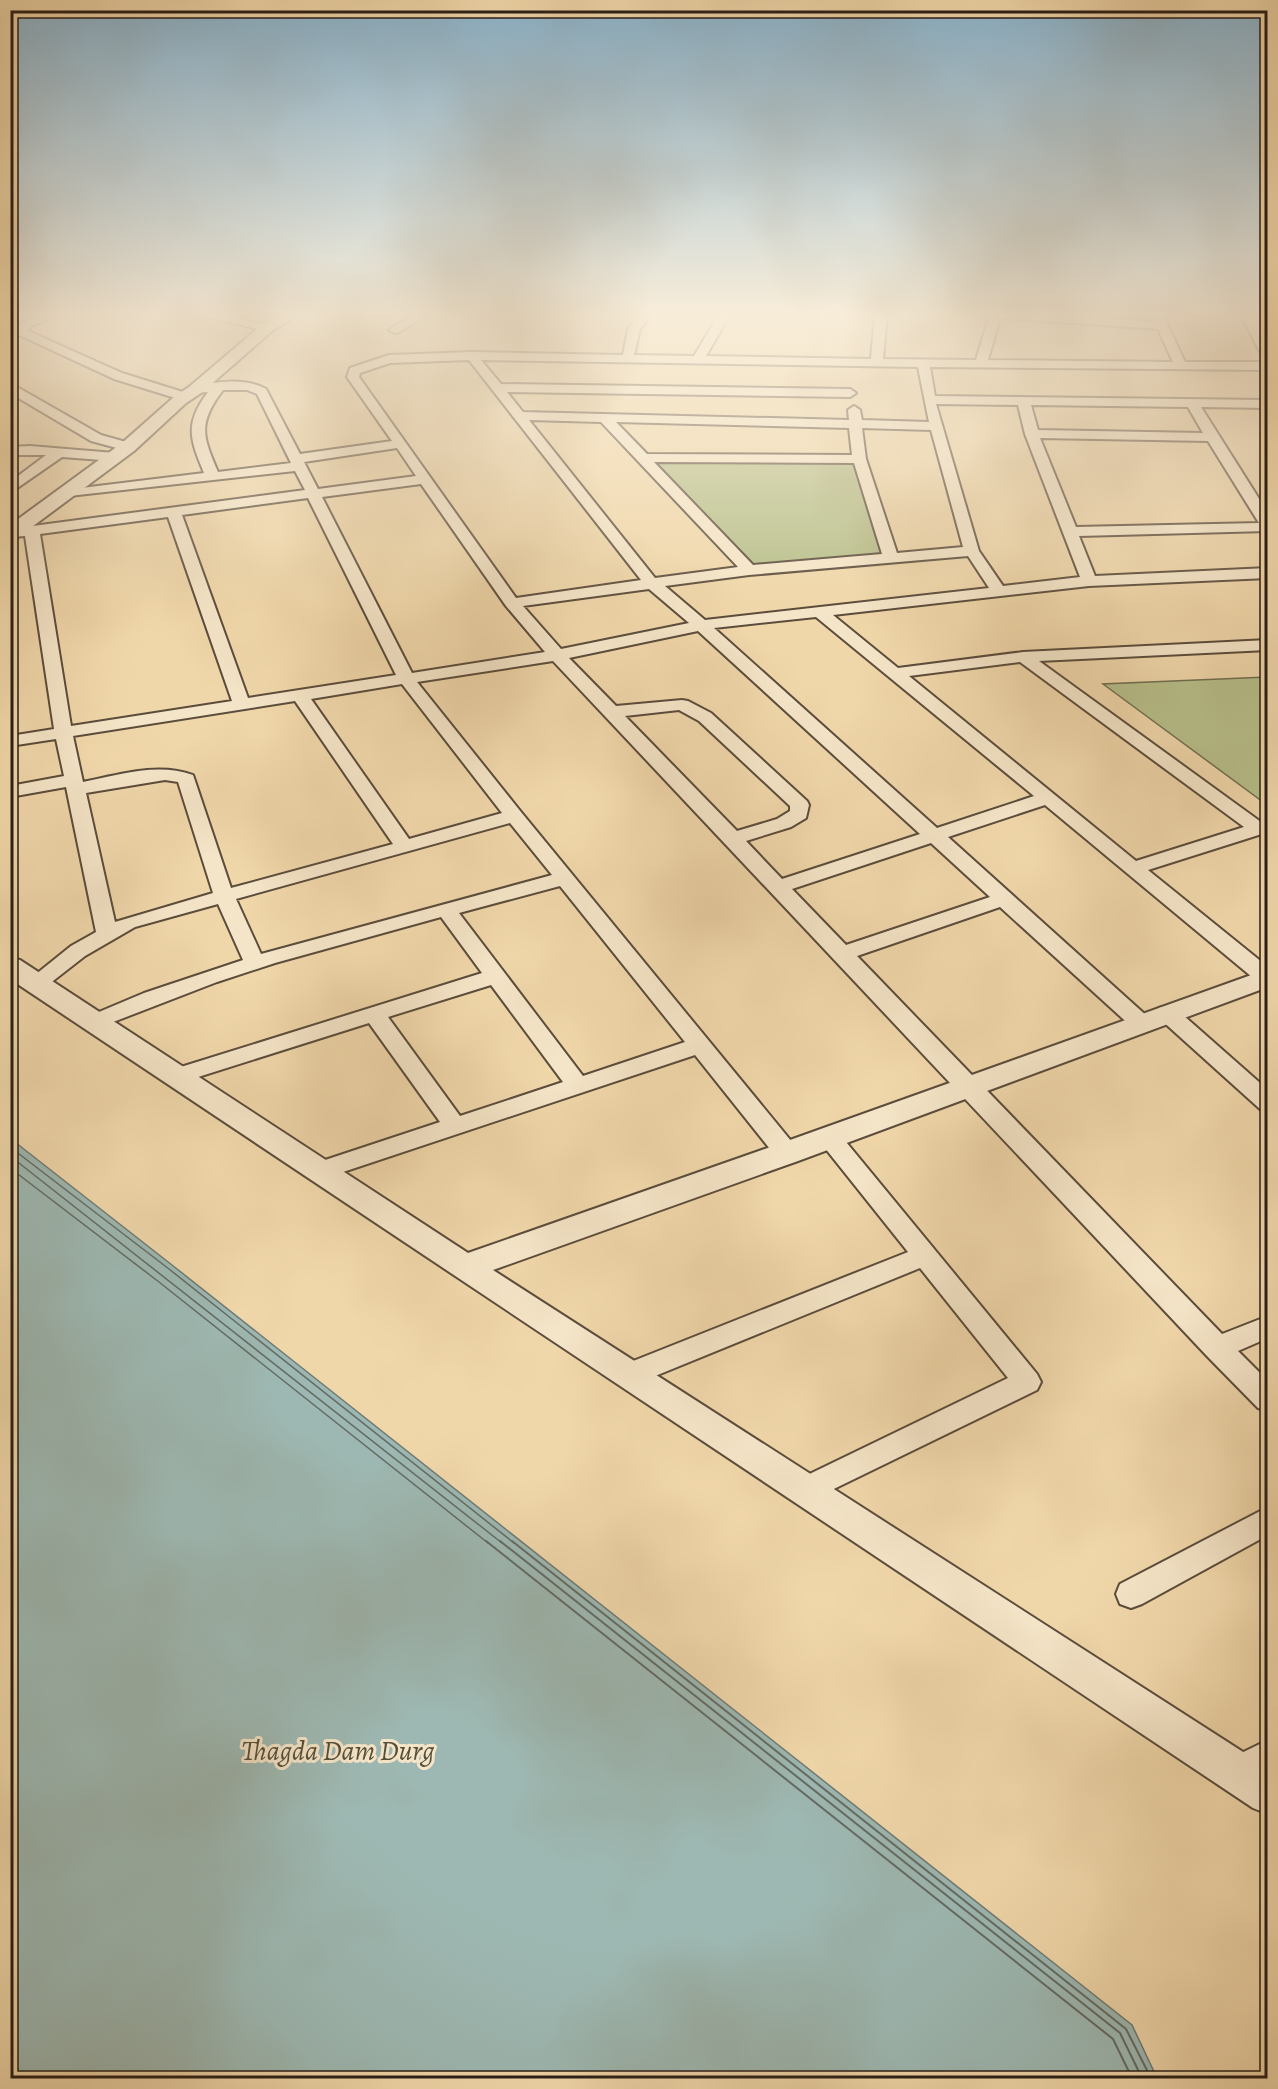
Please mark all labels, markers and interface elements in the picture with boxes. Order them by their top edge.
park label: Thagda Dam Durg [241,1732,435,1770]

